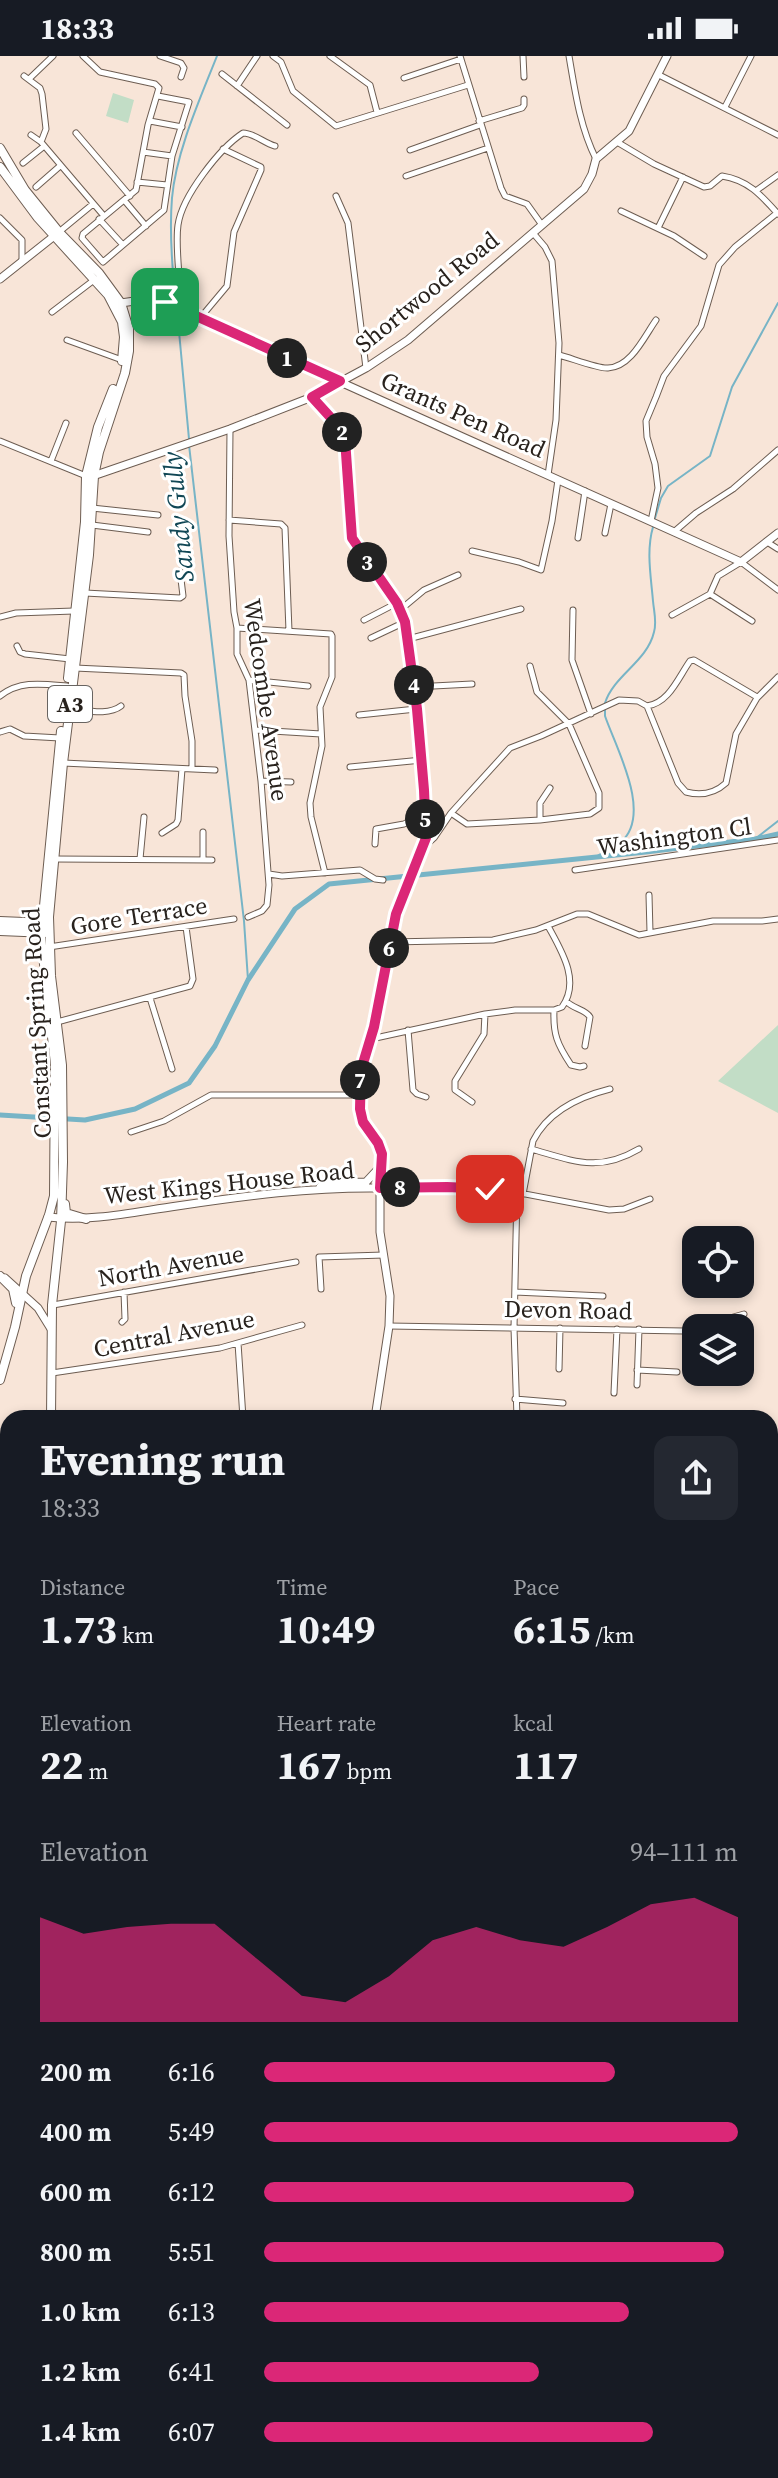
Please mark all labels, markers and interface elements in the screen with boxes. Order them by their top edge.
text: 18:33 [40,8,114,49]
street label: Shortwood Road [348,223,506,360]
pin [131,268,199,336]
icon: arrive [143,280,187,324]
pin: 1 [267,338,307,378]
text: 1 [281,343,293,373]
street label: Grants Pen Road [376,363,551,466]
pin: 2 [322,412,362,452]
text: 2 [336,417,348,447]
water label: Sandy Gully [153,449,203,584]
pin: 3 [347,542,387,582]
text: 3 [361,547,373,577]
street label: Wedcombe Avenue [236,597,297,803]
pin: 4 [394,665,434,705]
text: 4 [408,670,420,700]
road number: A3 [48,686,92,722]
pin: 5 [405,799,445,839]
text: 5 [419,804,431,834]
street label: Washington Cl [595,809,753,864]
street label: Gore Terrace [68,888,210,943]
street label: Constant Spring Road [14,906,59,1139]
pin: 6 [369,928,409,968]
text: 6 [383,933,395,963]
pin: 7 [340,1060,380,1100]
text: 7 [354,1065,366,1095]
street label: West Kings House Road [102,1153,356,1212]
pin [456,1155,524,1223]
pin: 8 [380,1167,420,1207]
icon: check [468,1167,512,1211]
text: 8 [394,1172,406,1202]
map controls [682,1226,754,1386]
button: locate [682,1226,754,1298]
street label: North Avenue [95,1236,247,1295]
street label: Devon Road [504,1292,633,1327]
street label: Central Avenue [91,1302,257,1365]
button: layers [682,1314,754,1386]
text: Evening run [40,1429,285,1490]
button: share [654,1436,738,1520]
text: 18:33 [40,1490,100,1526]
text: Distance [40,1572,125,1602]
text: Time [277,1572,328,1602]
text: Pace [513,1572,559,1602]
text: 1.73 [40,1602,117,1656]
text: 10:49 [277,1602,375,1656]
text: 6:15 [513,1602,590,1656]
text: km [117,1620,154,1650]
text: /km [590,1620,635,1650]
text: Elevation [40,1708,132,1738]
text: Heart rate [277,1708,376,1738]
text: kcal [513,1708,553,1738]
text: 22 [40,1738,83,1792]
text: 167 [277,1738,342,1792]
text: 117 [513,1738,578,1792]
text: m [83,1756,108,1786]
text: bpm [342,1756,392,1786]
text: Elevation [40,1834,149,1870]
text: 94–111 m [630,1834,738,1870]
text: 200 m [40,2054,111,2090]
text: 6:16 [168,2054,215,2090]
text: 400 m [40,2114,111,2150]
text: 5:49 [168,2114,215,2150]
text: 600 m [40,2174,111,2210]
text: 6:12 [168,2174,215,2210]
text: 800 m [40,2234,111,2270]
text: 5:51 [168,2234,215,2270]
text: 1.0 km [40,2294,121,2330]
text: 6:13 [168,2294,215,2330]
text: 1.2 km [40,2354,121,2390]
text: 6:41 [168,2354,215,2390]
text: 1.4 km [40,2414,121,2450]
text: 6:07 [168,2414,215,2450]

